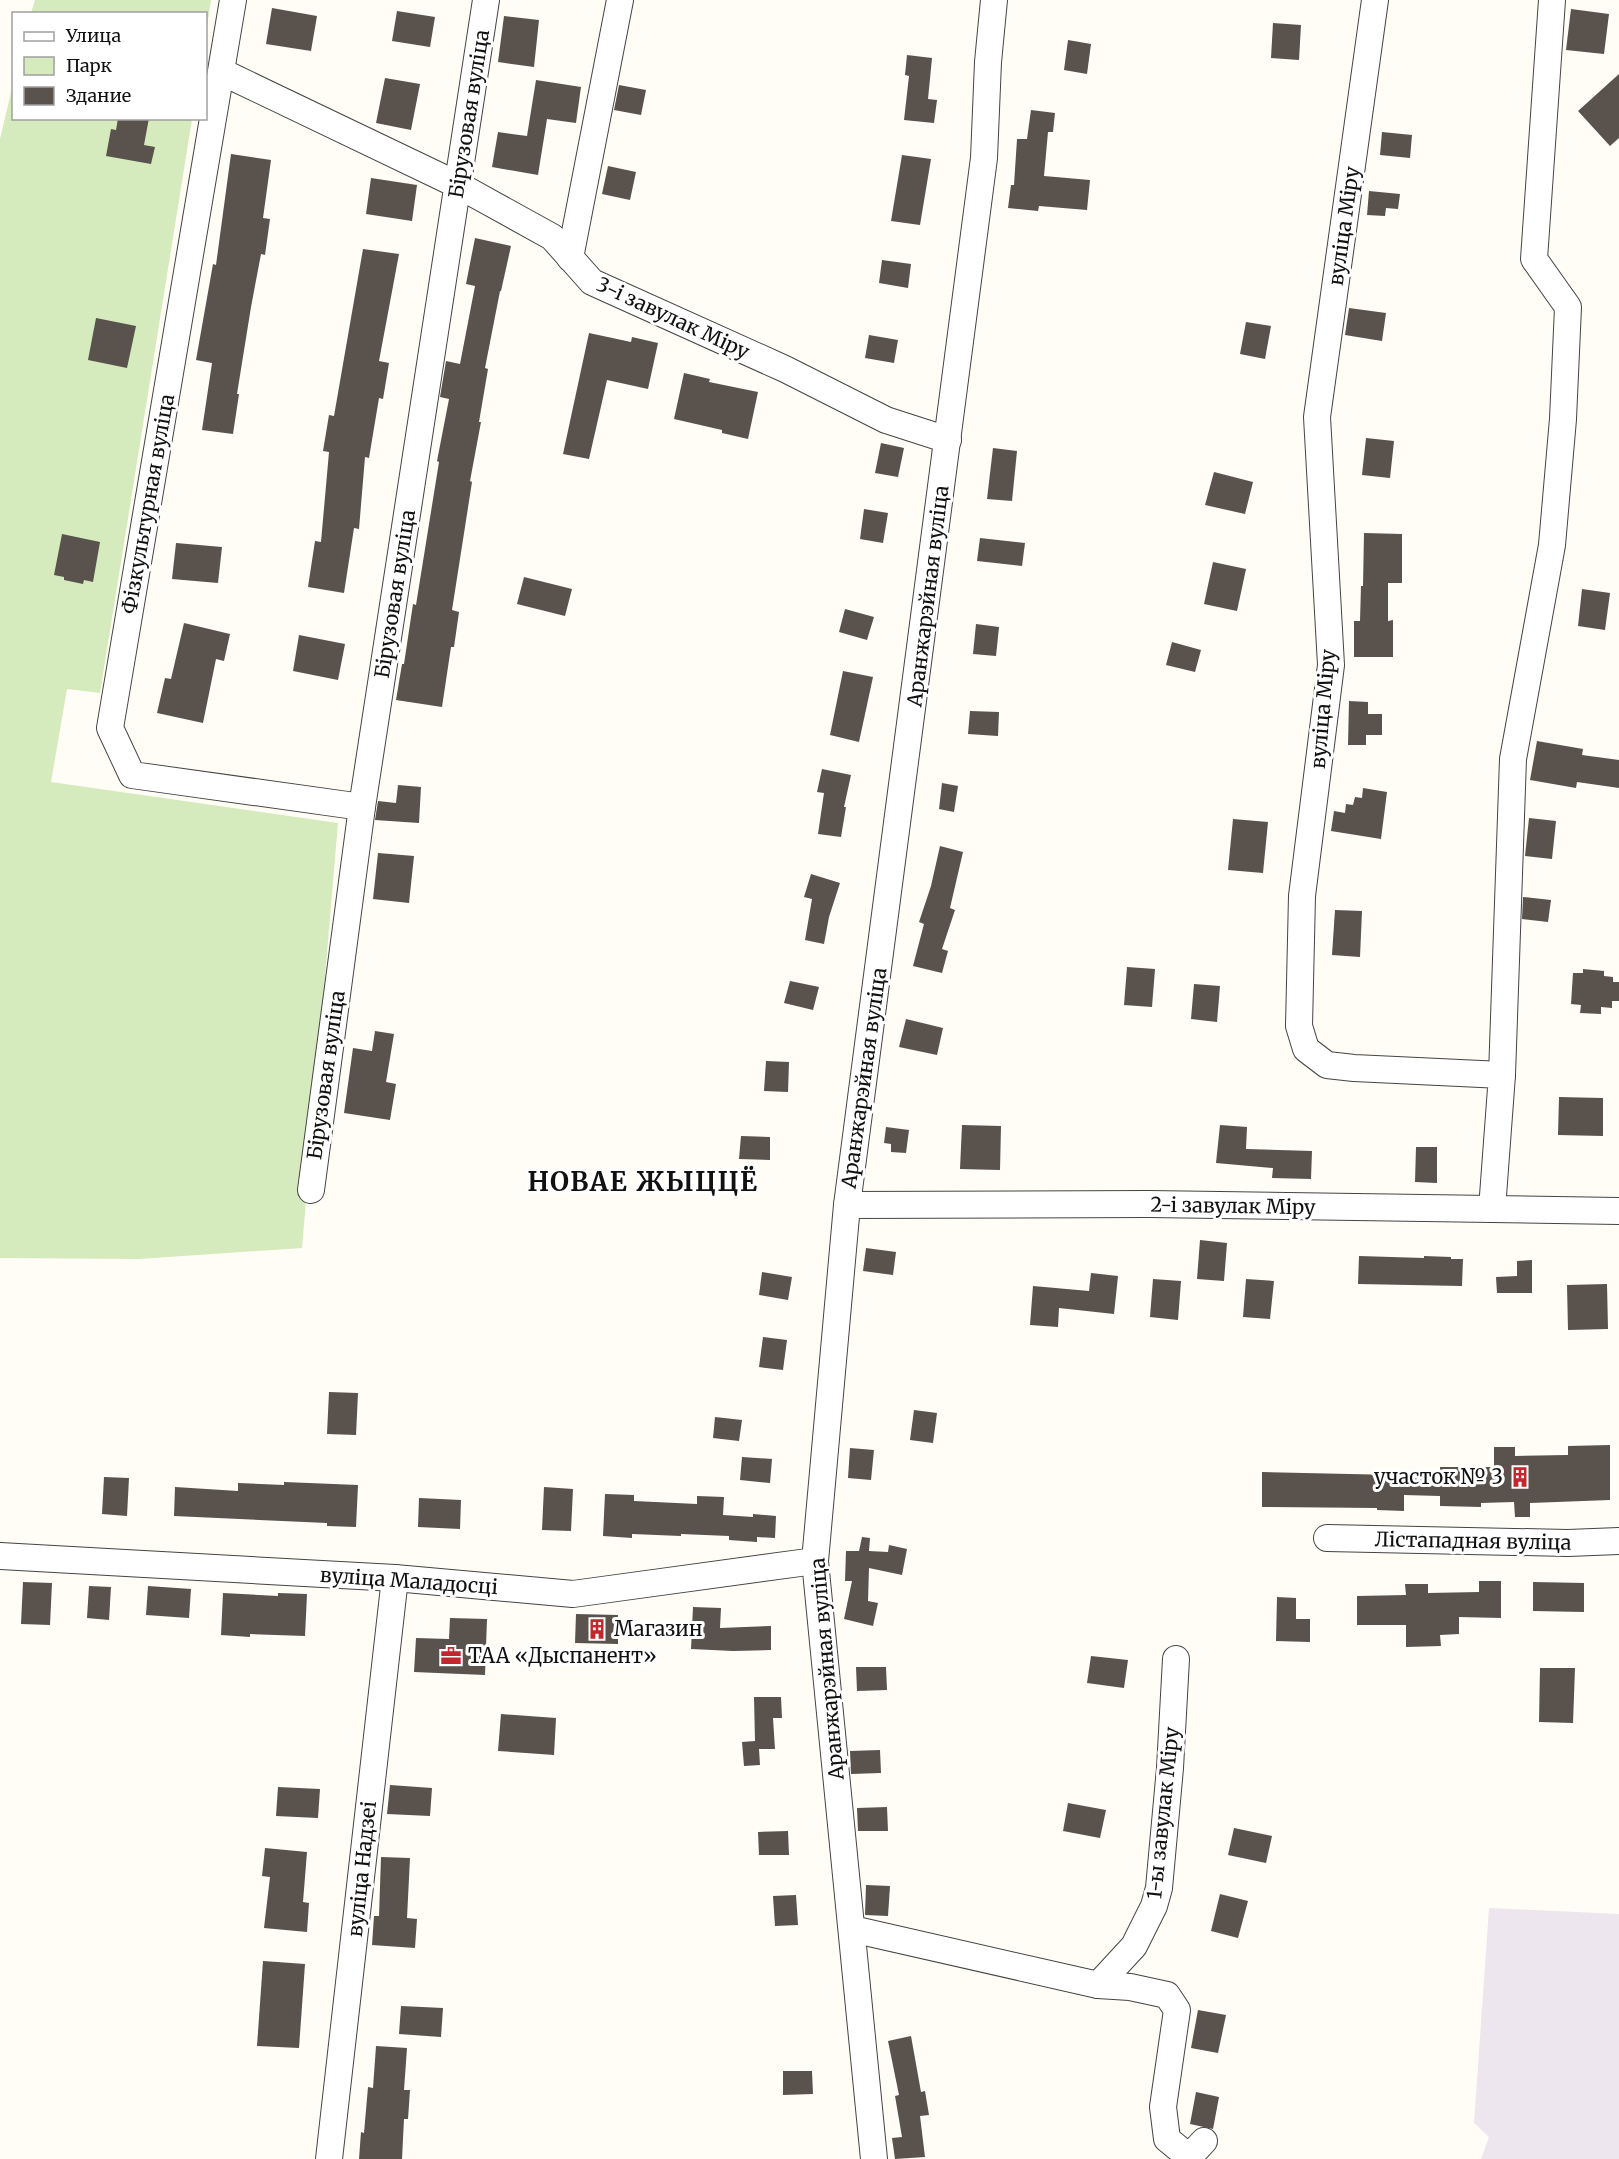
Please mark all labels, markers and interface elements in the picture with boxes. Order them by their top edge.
legend [12,12,207,120]
text: Улица [65,24,121,47]
street label: Бірузовая вуліца [443,27,494,200]
text: Парк [66,54,112,77]
text: Здание [66,84,131,107]
street label: вуліца Міру [1323,164,1364,287]
street label: 3-і завулак Міру [593,271,754,364]
street label: Фізкультурная вуліца [116,392,179,616]
street label: Аранжарэйная вуліца [901,484,954,709]
street label: Бірузовая вуліца [369,507,420,680]
street label: вуліца Міру [1305,648,1340,770]
street label: Аранжарэйная вуліца [835,966,891,1191]
street label: Бірузовая вуліца [301,988,350,1161]
district label: НОВАЕ ЖЫЦЦЁ [527,1165,759,1198]
street label: 2-і завулак Міру [1150,1192,1316,1219]
place label: участок № 3 [1374,1464,1503,1489]
building icon: участок № 3 [1508,1465,1532,1489]
street label: Лістападная вуліца [1374,1526,1572,1555]
street label: Аранжарэйная вуліца [804,1557,849,1782]
street label: вуліца Маладосці [319,1562,499,1599]
place label: Магазин [614,1616,703,1641]
building icon: Магазин [585,1617,609,1641]
place label: ТАА «Дыспанент» [468,1643,657,1668]
office icon: ТАА «Дыспанент» [439,1644,463,1668]
street label: 1-ы завулак Міру [1141,1725,1184,1900]
street label: вуліца Надзеі [342,1800,381,1938]

